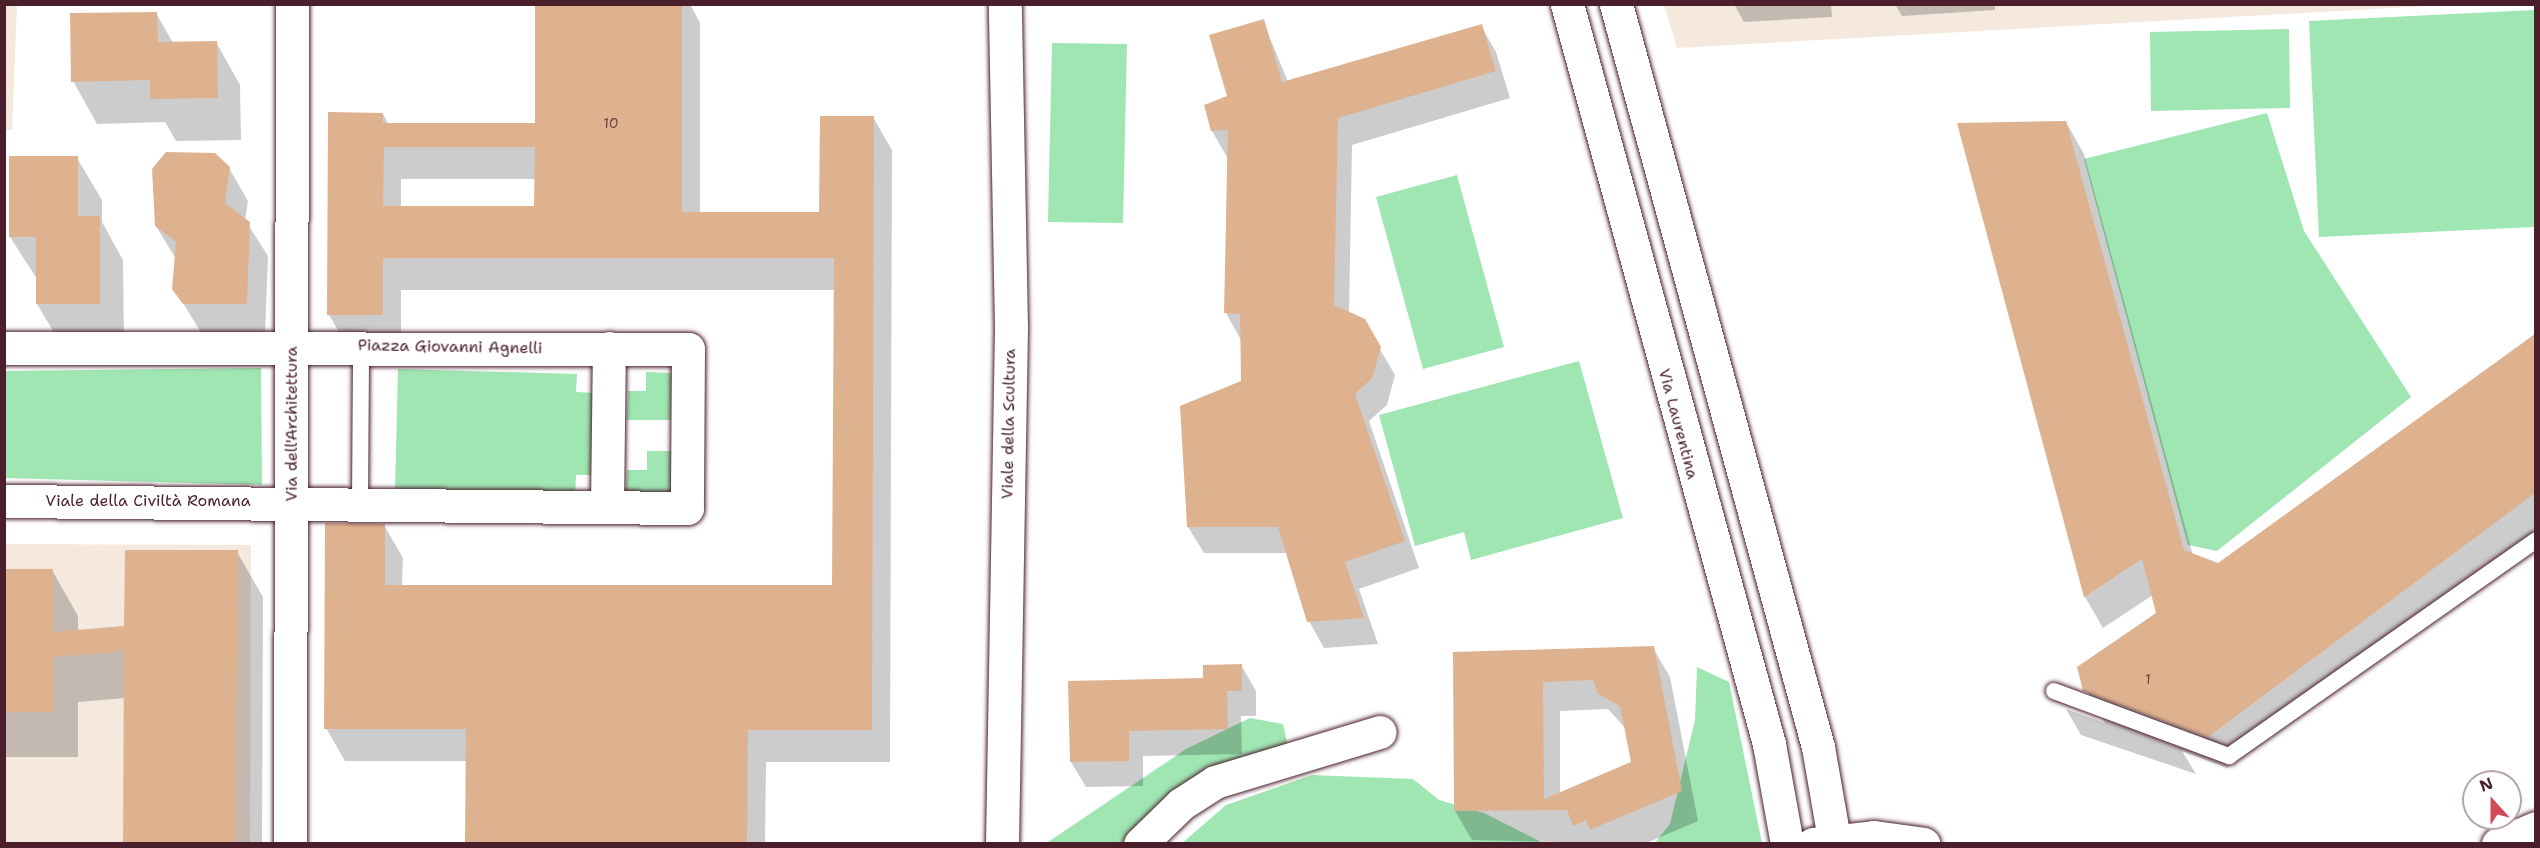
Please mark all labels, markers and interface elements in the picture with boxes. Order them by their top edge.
house number: 10 [603,115,619,131]
street label: Piazza Giovanni Agnelli [357,336,543,358]
street label: Via dell'Architettura [282,346,302,502]
street label: Viale della Scultura [998,349,1020,499]
street label: Via Laurentina [1654,367,1702,481]
street label: Viale della Civiltà Romana [45,491,251,511]
house number: 1 [2145,671,2151,687]
north arrow [2462,770,2522,830]
text: N [2476,773,2496,797]

